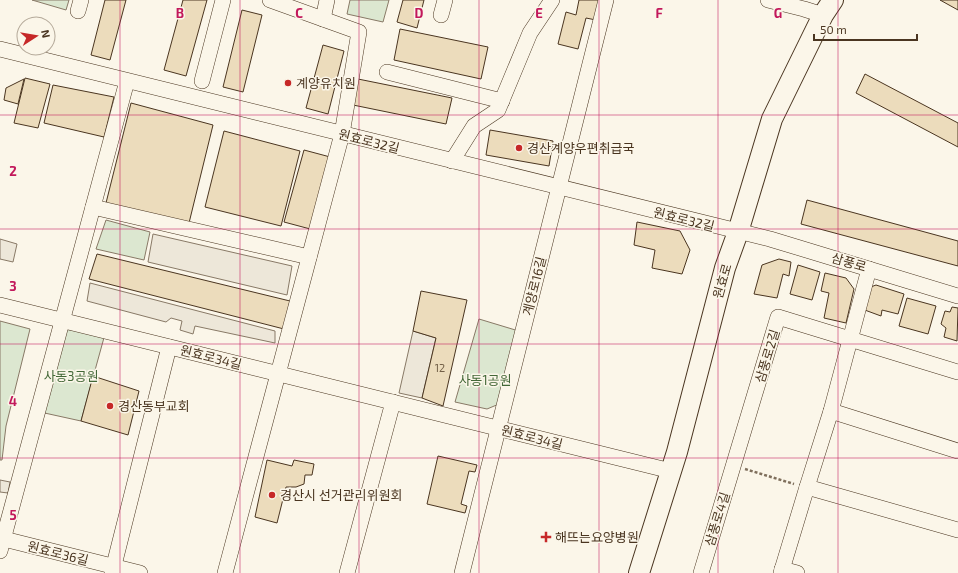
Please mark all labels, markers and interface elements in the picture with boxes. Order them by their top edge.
text: B [176,5,184,21]
text: C [295,5,303,21]
text: D [415,5,424,21]
text: E [535,5,543,21]
text: F [655,5,663,21]
text: G [774,5,782,21]
north arrow [16,16,56,56]
scale bar [814,16,917,42]
text: 50 m [820,22,847,36]
text: N [39,29,53,39]
place label: 계양유치원 [296,75,356,91]
marker: 계양유치원 [283,78,293,88]
street label: 원효로32길 [337,126,401,156]
place label: 경산계양우편취급국 [527,140,635,156]
marker: 경산계양우편취급국 [514,143,524,153]
text: 2 [9,163,17,179]
street label: 원효로32길 [652,204,716,234]
street label: 삼풍로 [830,249,868,275]
street label: 계양로16길 [519,255,549,317]
street label: 원효로 [709,262,735,300]
text: 3 [9,278,17,294]
street label: 삼풍로2길 [751,327,783,385]
street label: 원효로34길 [178,342,244,372]
house number: 12 [435,361,445,374]
park label: 사동3공원 [43,368,99,384]
park label: 사동1공원 [458,372,512,388]
text: 4 [9,393,17,409]
place label: 경산동부교회 [118,398,190,414]
marker: 경산동부교회 [105,401,115,411]
street label: 원효로34길 [499,422,565,452]
place label: 경산시 선거관리위원회 [280,487,403,503]
marker: 경산시 선거관리위원회 [267,490,277,500]
street label: 삼풍로4길 [701,490,733,548]
text: 5 [9,507,17,523]
place label: 해뜨는요양병원 [555,529,639,545]
marker: 해뜨는요양병원 [540,531,552,543]
street label: 원효로36길 [26,538,90,568]

